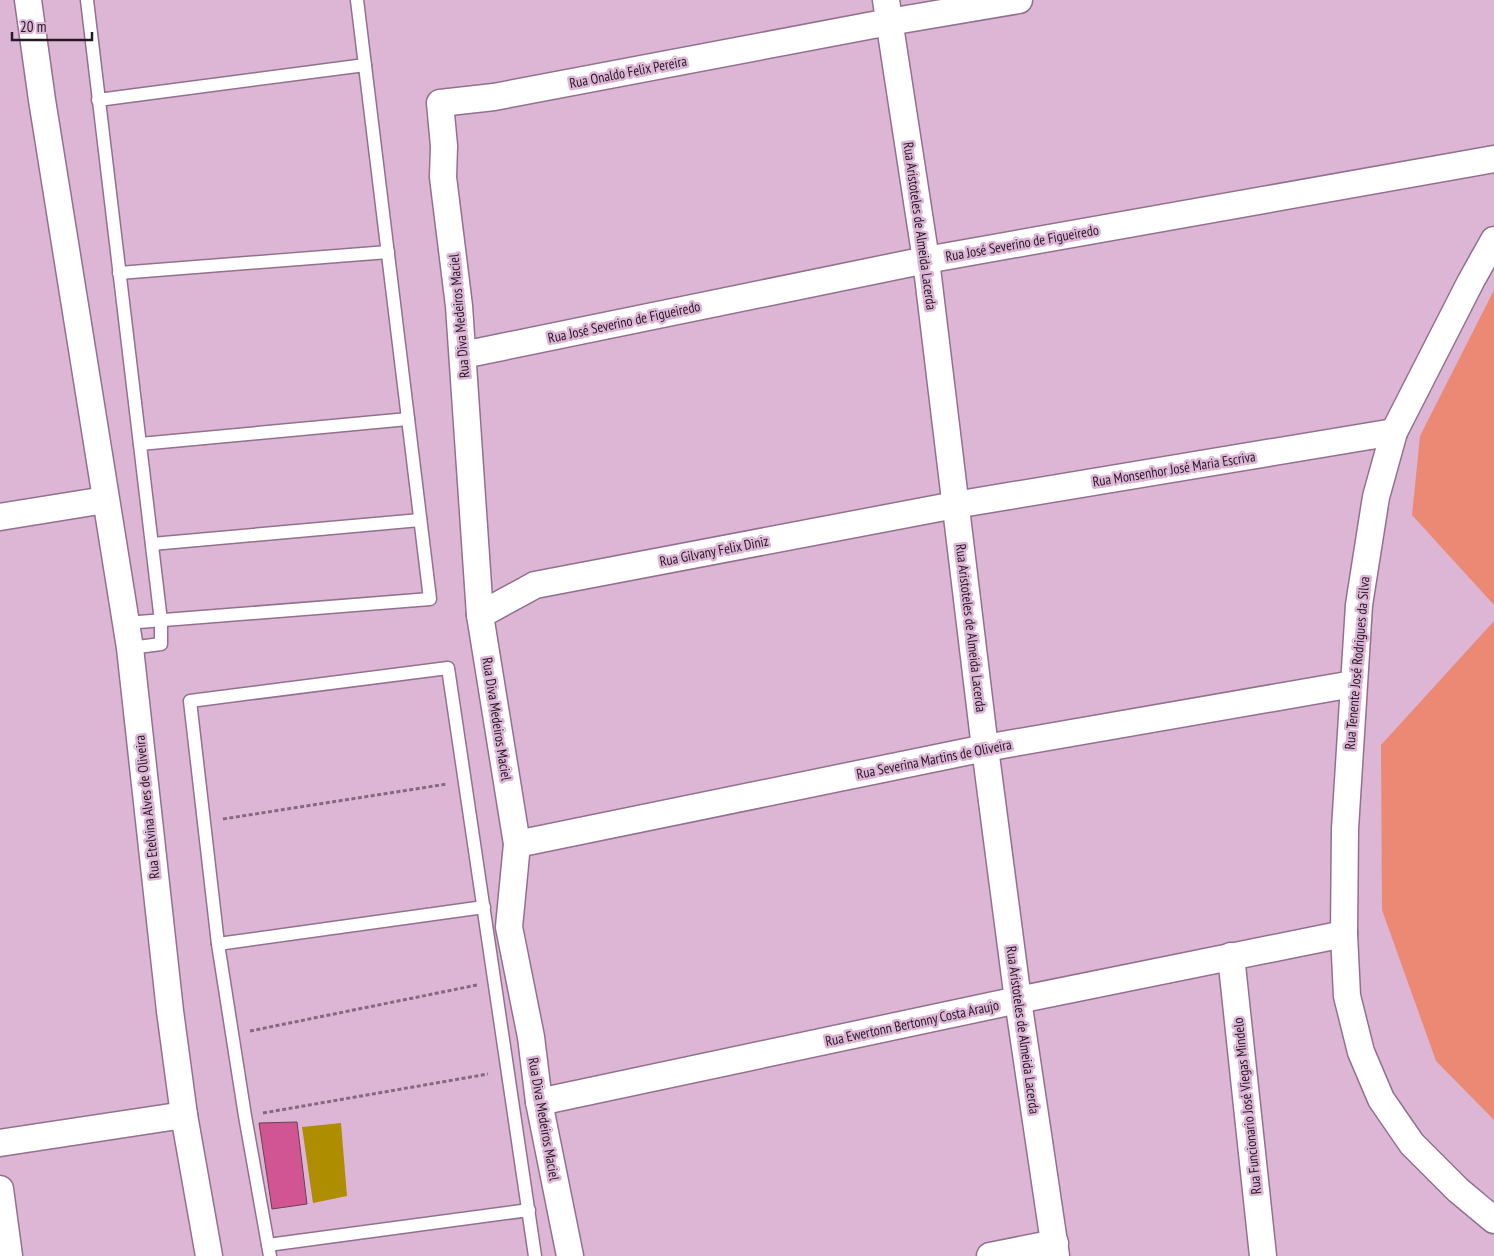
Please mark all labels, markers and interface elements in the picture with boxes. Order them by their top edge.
scale bar [12,10,92,42]
text: 20 m [20,17,46,36]
street label: Rua Onaldo Felix Pereira [568,52,688,92]
street label: Rua Aristoteles de Almeida Lacerda [899,141,941,311]
street label: Rua José Severino de Figueiredo [944,221,1100,265]
street label: Rua Diva Medeiros Maciel [445,252,473,379]
street label: Rua José Severino de Figueiredo [546,297,702,347]
street label: Rua Monsenhor José Maria Escriva [1091,447,1257,491]
street label: Rua Gilvany Felix Diniz [658,532,770,570]
street label: Rua Aristoteles de Almeida Lacerda [952,543,990,713]
street label: Rua Tenente José Rodrigues da Silva [1340,576,1374,750]
street label: Rua Diva Medeiros Maciel [478,656,516,783]
street label: Rua Etelvina Alves de Oliveira [131,734,163,880]
street label: Rua Severina Martins de Oliveira [855,735,1013,783]
street label: Rua Aristoteles de Almeida Lacerda [1002,945,1044,1115]
street label: Rua Ewertonn Bertonny Costa Araujo [824,996,1000,1050]
street label: Rua Funcionario José Viegas Mindelo [1229,1017,1265,1195]
street label: Rua Diva Medeiros Maciel [524,1056,564,1183]

